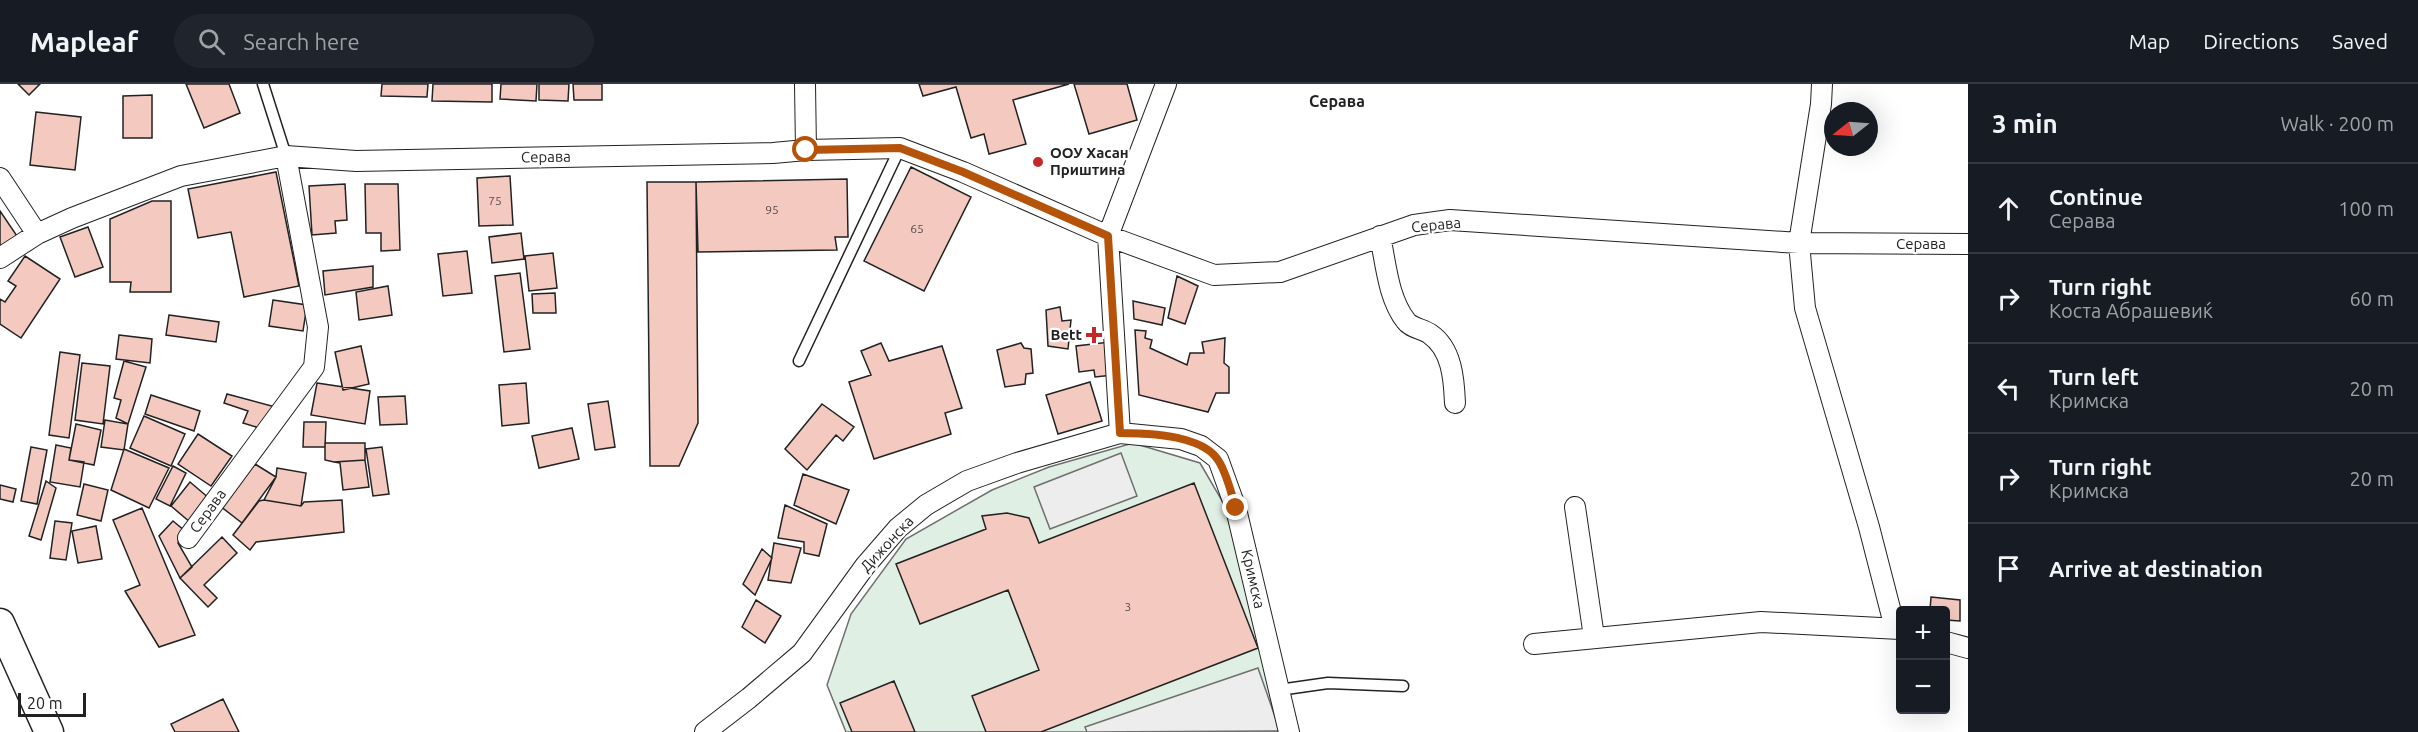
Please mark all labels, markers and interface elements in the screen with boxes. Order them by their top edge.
search box [174,14,594,68]
icon: search [195,25,228,58]
text: Mapleaf [30,26,138,57]
text: Search here [243,29,360,54]
text: Map [2129,29,2170,53]
text: Directions [2203,29,2299,53]
text: Saved [2332,29,2388,53]
district label: Серава [1309,92,1365,110]
north arrow [1824,102,1878,156]
text: 3 min [1992,109,2058,138]
text: Walk · 200 m [2281,112,2394,135]
route start [792,136,818,162]
place label: ООУ Хасан Приштина [1050,144,1129,178]
street label: Серава [521,148,571,165]
marker: ООУ Хасан Приштина [1031,155,1045,169]
text: Continue [2049,184,2143,209]
icon: ahead [1992,192,2025,225]
house number: 75 [488,194,502,207]
text: 100 m [2338,197,2394,220]
house number: 95 [765,203,779,216]
text: Серава [2049,209,2116,232]
street label: Серава [1410,213,1462,236]
house number: 65 [910,222,924,235]
street label: Серава [1896,235,1946,252]
text: Turn right [2049,274,2151,299]
icon: right [1992,282,2025,315]
text: 60 m [2350,287,2394,310]
text: Коста Абрашевиќ [2049,299,2213,322]
place label: Bett [1050,326,1083,343]
marker: Bett [1087,328,1101,342]
text: Turn left [2049,364,2139,389]
icon: left [1992,372,2025,405]
text: 20 m [2350,377,2394,400]
text: Кримска [2049,389,2129,412]
text: Turn right [2049,454,2151,479]
icon: right [1992,462,2025,495]
text: 20 m [2350,467,2394,490]
text: Кримска [2049,479,2129,502]
street label: Серава [186,486,229,536]
route end [1222,494,1248,520]
street label: Дижонска [857,512,917,575]
street label: Кримска [1238,548,1269,610]
icon: arrive [1992,552,2025,585]
text: Arrive at destination [2049,556,2263,581]
house number: 3 [1125,600,1131,613]
map controls [1896,606,1950,714]
button: + [1896,606,1950,660]
button: − [1896,660,1950,714]
scale bar [18,690,86,718]
text: 20 m [27,694,63,712]

